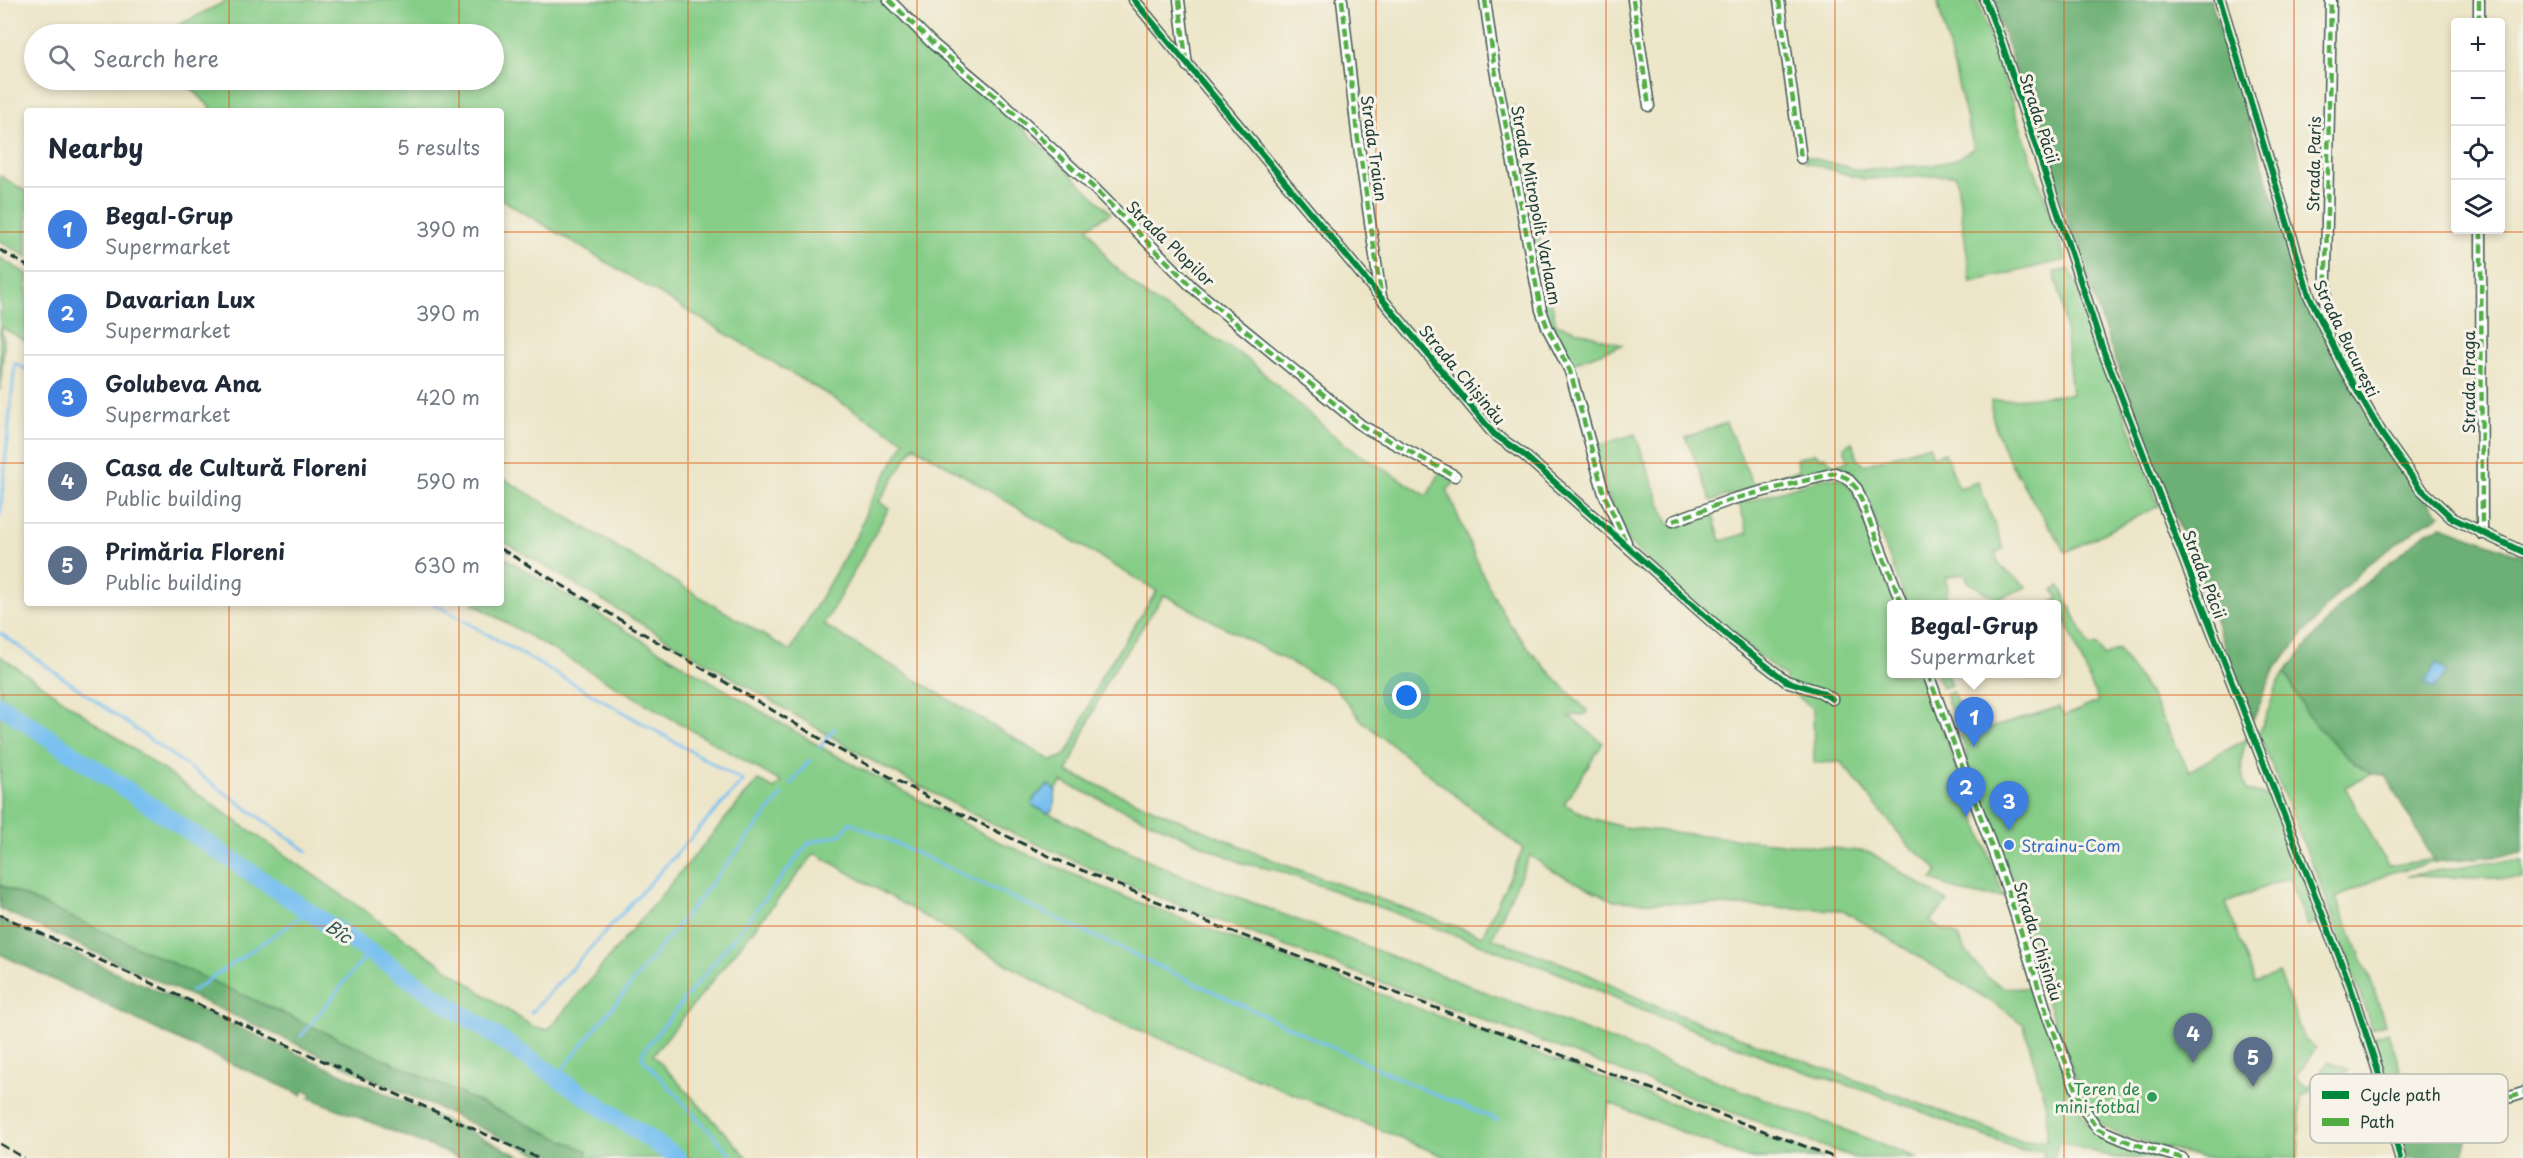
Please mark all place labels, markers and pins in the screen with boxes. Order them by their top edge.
pin: 1 [1954,698,1994,747]
pin: 2 [1946,768,1986,817]
pin: 3 [1990,782,2028,831]
place label: Strainu-Com [2021,833,2120,857]
marker: Strainu-Com [2002,838,2016,852]
pin: 4 [2174,1014,2212,1063]
pin: 5 [2234,1038,2272,1087]
place label: Teren de mini-fotbal [2055,1076,2140,1118]
marker: Teren de mini-fotbal [2145,1090,2159,1104]

